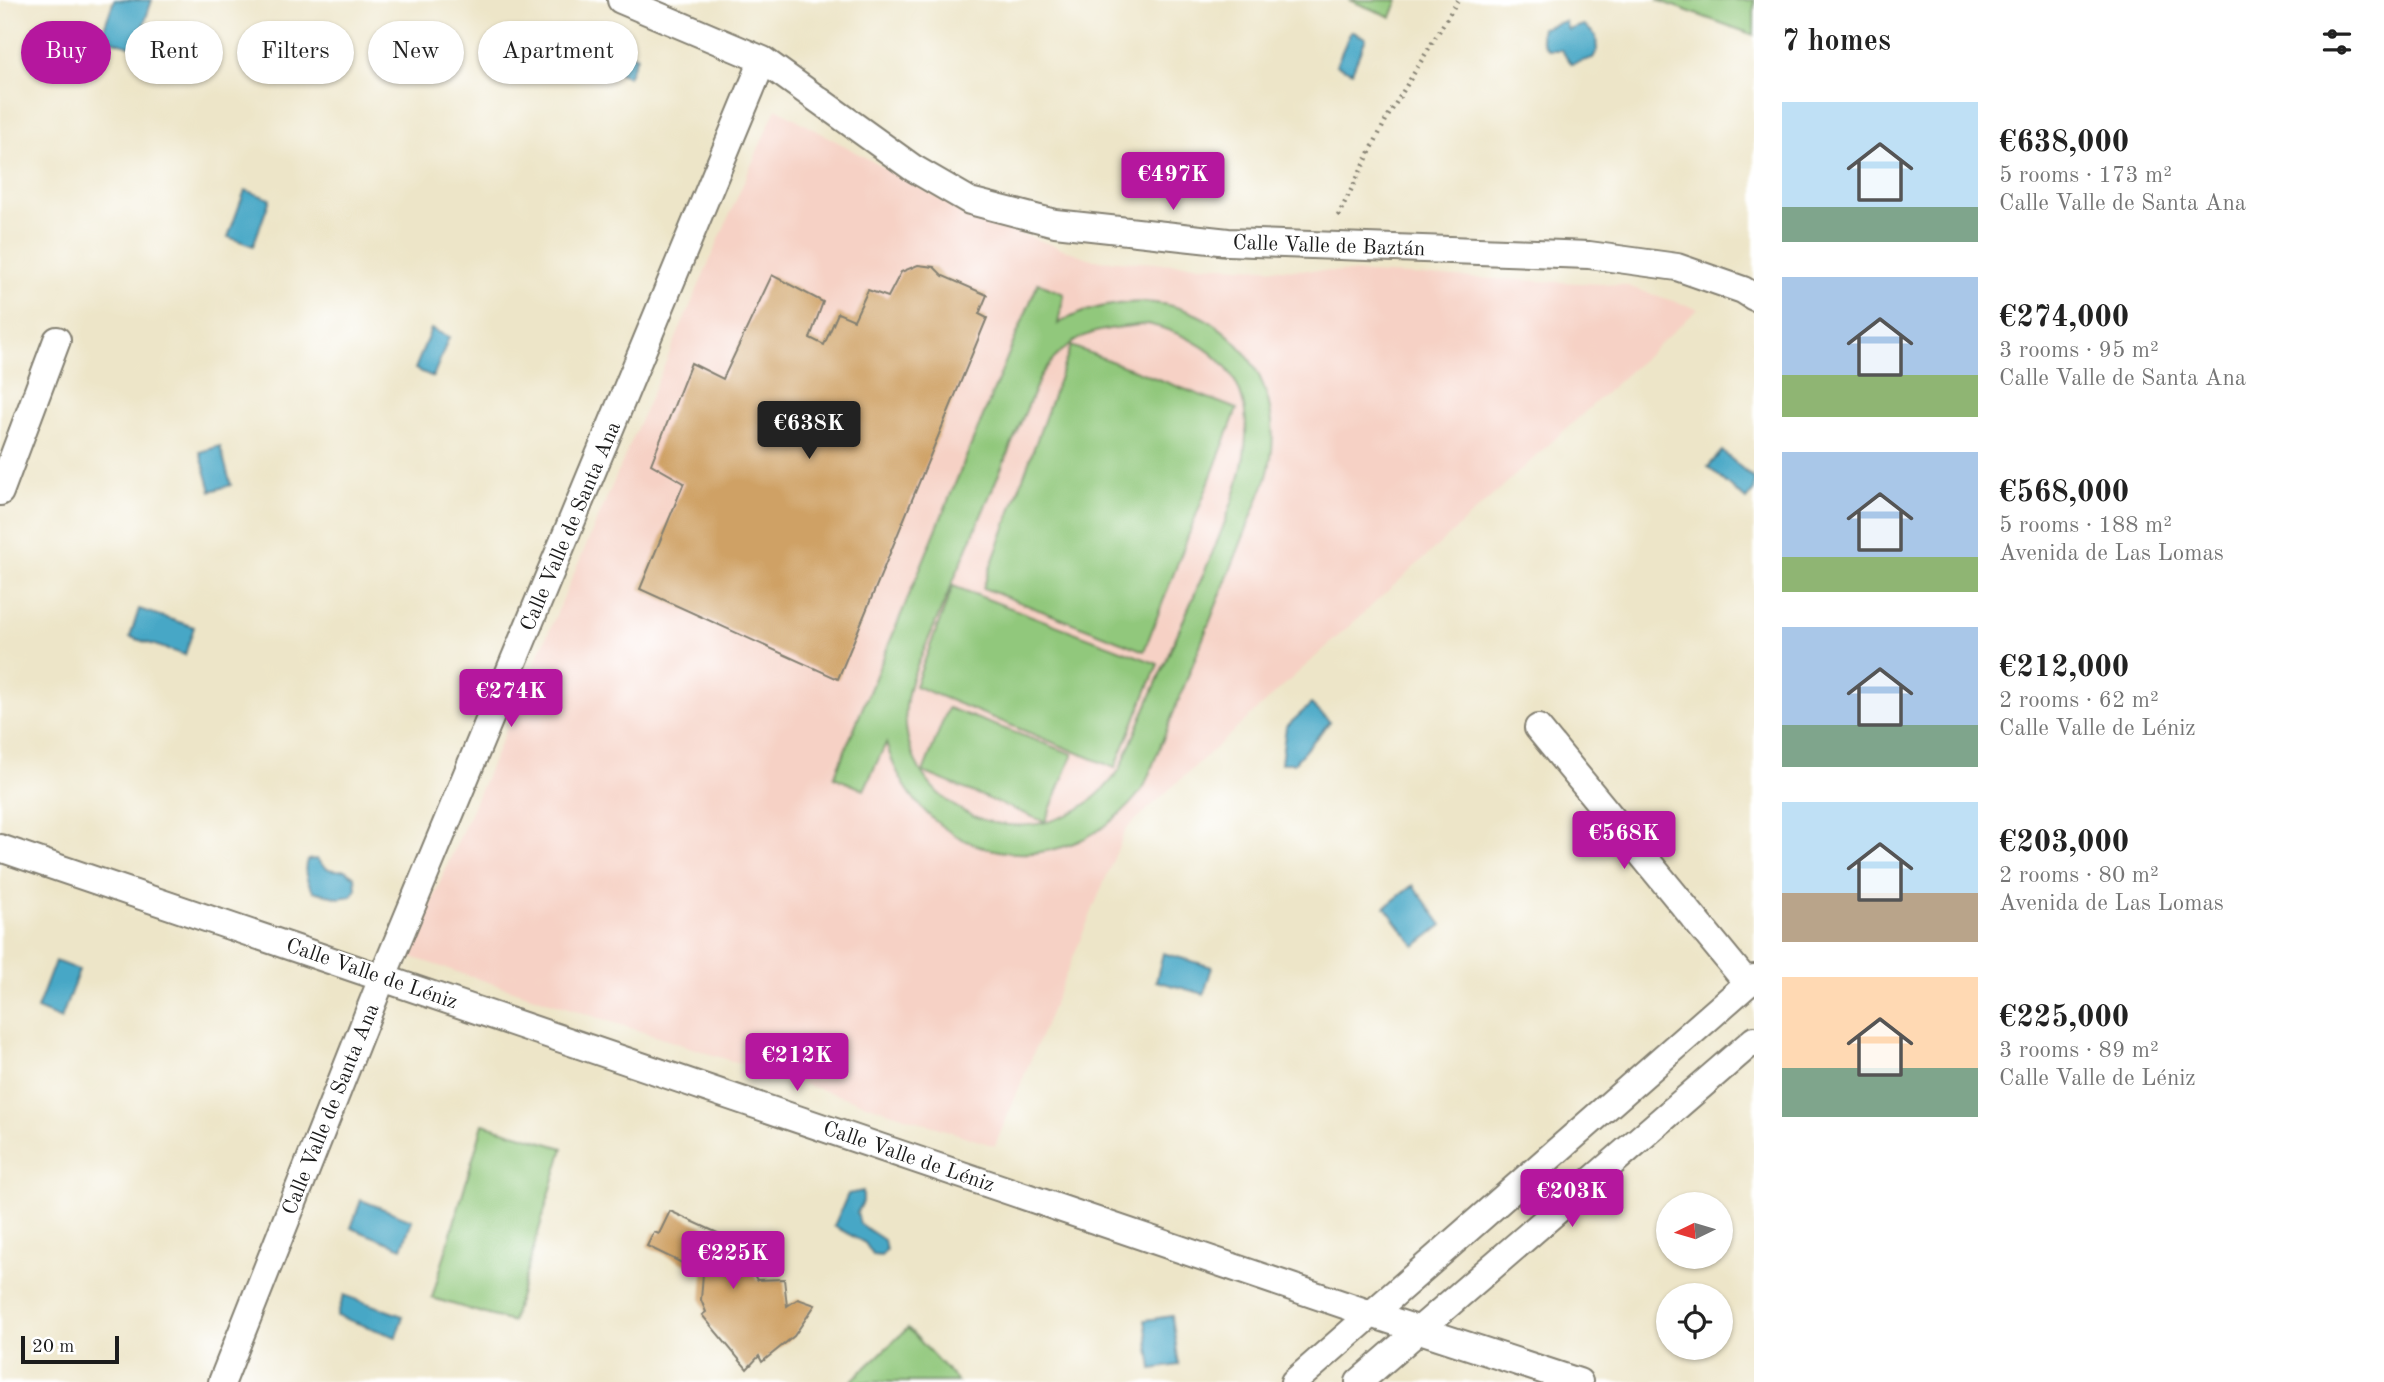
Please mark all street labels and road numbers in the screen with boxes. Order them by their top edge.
street label: Calle Valle de Baztán [1232,233,1426,260]
street label: Calle Valle de Santa Ana [518,419,625,635]
street label: Calle Valle de Léniz [283,935,460,1014]
street label: Calle Valle de Santa Ana [279,1001,383,1218]
street label: Calle Valle de Léniz [820,1118,997,1197]

